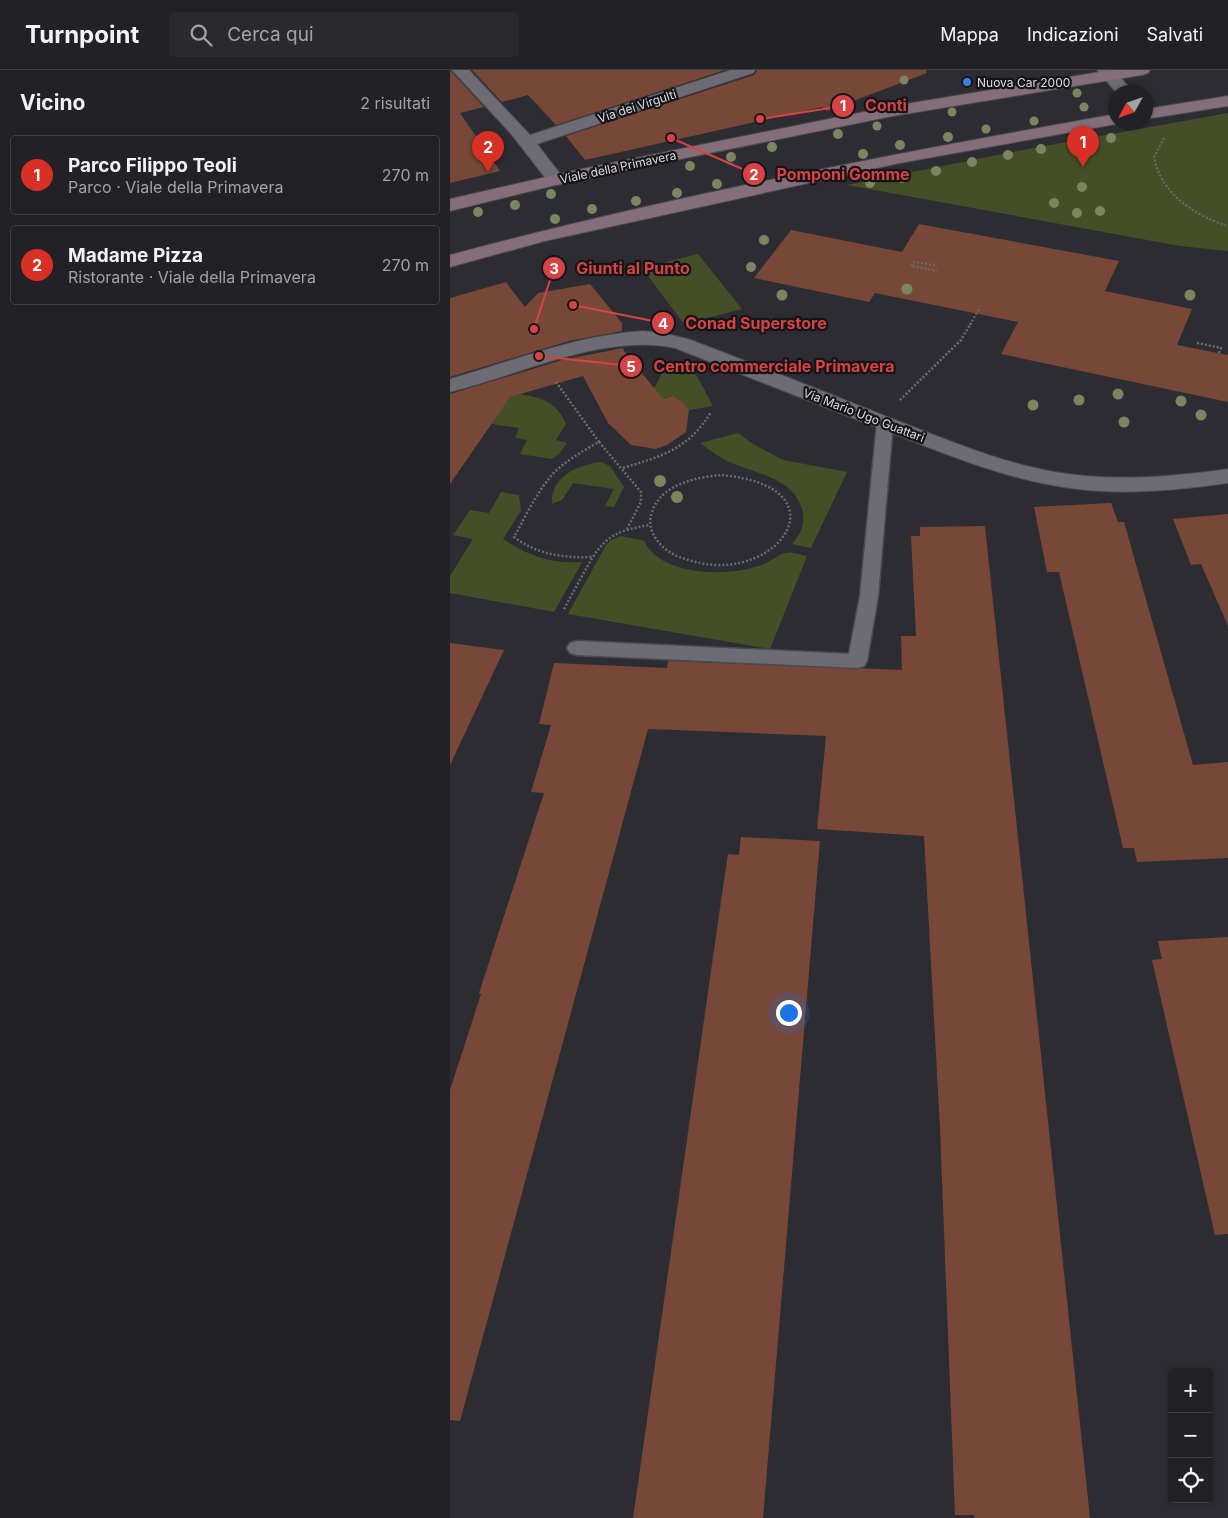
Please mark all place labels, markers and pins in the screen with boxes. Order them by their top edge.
place label: Nuova Car 2000 [977,75,1070,90]
marker: Nuova Car 2000 [961,76,973,88]
callout: Conti [830,90,917,121]
pin: 1 [1067,126,1099,167]
pin: 2 [472,131,504,172]
callout: Pomponi Gomme [741,159,919,190]
callout: Giunti al Punto [541,253,700,284]
callout: Conad Superstore [651,308,837,339]
callout: Centro commerciale Primavera [619,351,905,382]

